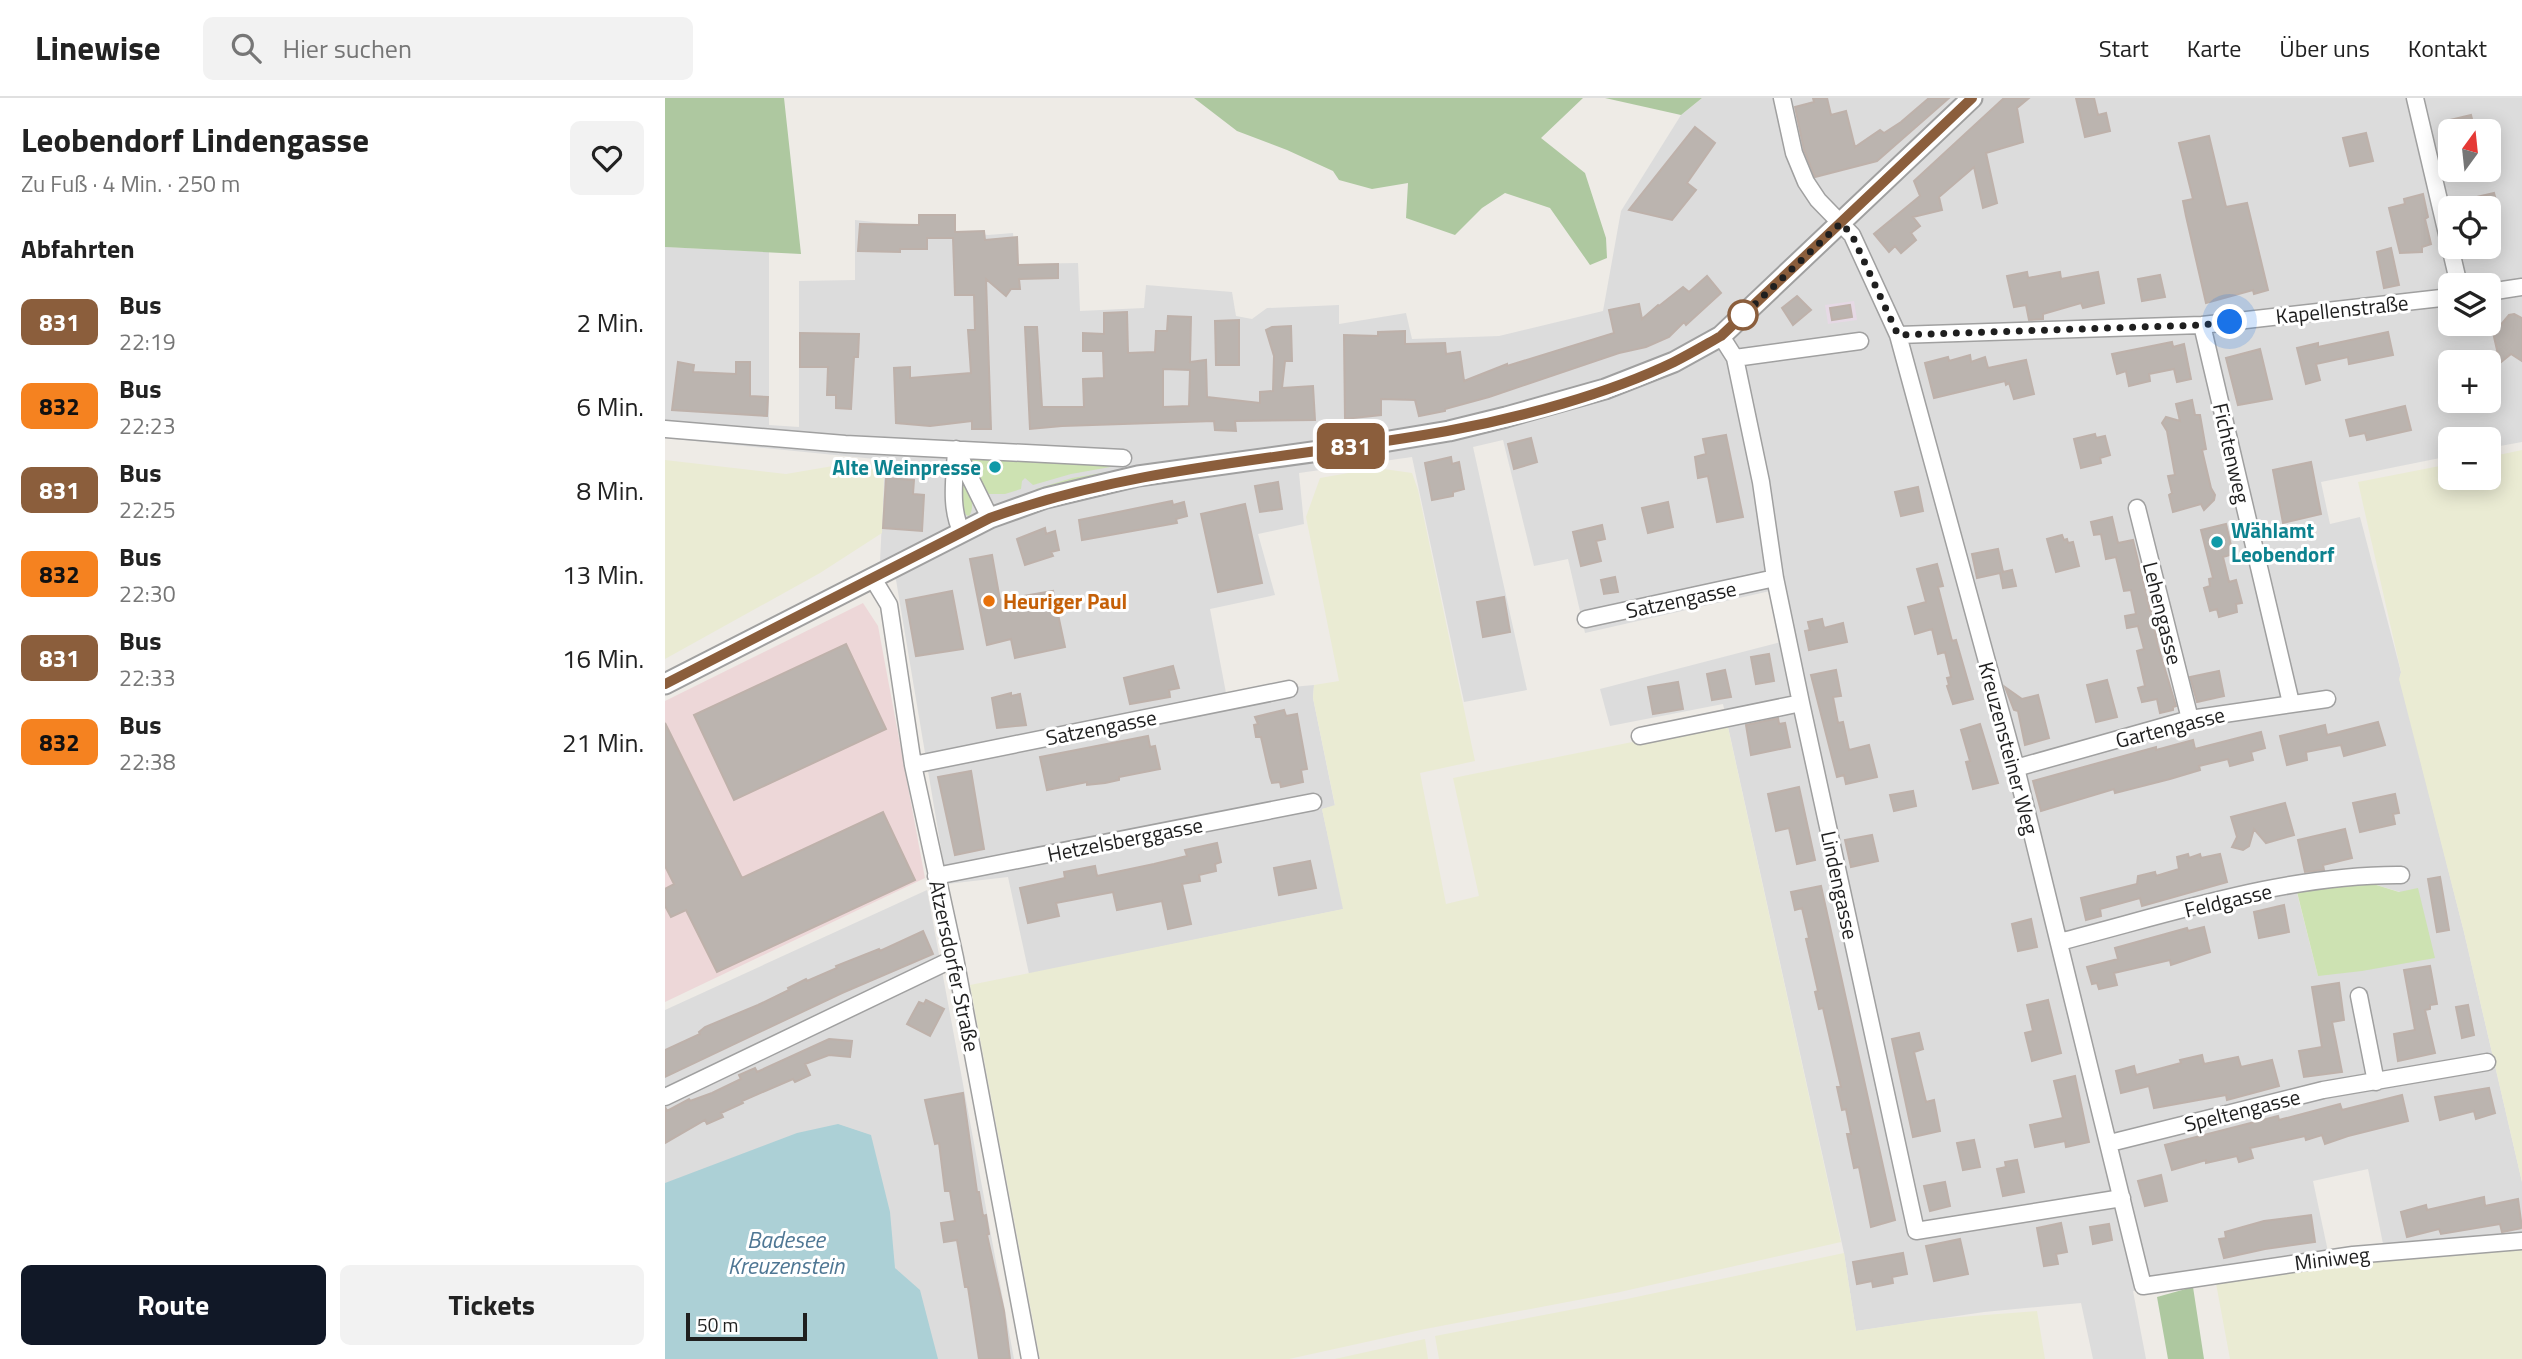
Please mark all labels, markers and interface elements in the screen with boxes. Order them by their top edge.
search box [203,17,693,80]
text: Linewise [35,23,161,73]
icon: search [227,29,265,67]
text: Hier suchen [283,29,412,68]
text: Start [2099,30,2149,66]
text: Karte [2187,30,2241,66]
text: Über uns [2279,30,2370,66]
text: Kontakt [2408,30,2487,66]
text: Leobendorf Lindengasse [21,115,369,165]
north arrow [2438,119,2501,182]
map controls [2438,119,2501,490]
button: heart [570,121,644,195]
text: Zu Fuß · 4 Min. · 250 m [21,166,240,201]
button: locate [2438,196,2501,259]
text: Abfahrten [21,229,135,268]
button: layers [2438,273,2501,336]
text: Bus [119,285,161,324]
street label: Kapellenstraße [2274,286,2410,332]
unlabelled marker [1728,300,1758,330]
text: 2 Min. [577,303,644,342]
text: 831 [39,304,80,340]
your location [2212,304,2247,339]
text: 22:19 [119,324,176,359]
button: + [2438,350,2501,413]
text: Bus [119,369,161,408]
text: 6 Min. [577,387,644,426]
text: 832 [39,388,80,424]
street label: Fichtenweg [2205,399,2259,507]
text: 22:23 [119,408,176,443]
line badge: 831 [1311,423,1391,469]
button: − [2438,427,2501,490]
text: 831 [1331,428,1371,464]
place label: Alte Weinpresse [832,451,981,483]
text: Bus [119,453,161,492]
marker: Alte Weinpresse [987,459,1003,475]
text: 8 Min. [577,471,644,510]
text: 831 [39,472,80,508]
text: 22:25 [119,492,176,527]
place label: Wählamt Leobendorf [2231,514,2335,570]
marker: Wählamt Leobendorf [2209,534,2225,550]
text: Bus [119,537,161,576]
text: 13 Min. [562,555,644,594]
text: 832 [39,556,80,592]
street label: Lehengasse [2135,558,2191,668]
street label: Satzengasse [1623,572,1739,626]
text: 22:30 [119,576,176,611]
place label: Heuriger Paul [1003,585,1127,617]
marker: Heuriger Paul [981,593,997,609]
text: Bus [119,621,161,660]
text: 16 Min. [562,639,644,678]
text: 831 [39,640,80,676]
street label: Kreuzensteiner Weg [1971,658,2048,838]
text: 22:33 [119,660,176,695]
street label: Gartengasse [2112,698,2228,756]
street label: Satzengasse [1043,701,1159,753]
text: Bus [119,705,161,744]
text: 21 Min. [562,723,644,762]
text: 832 [39,724,80,760]
text: 22:38 [119,744,176,779]
street label: Hetzelsberggasse [1045,808,1205,870]
street label: Lindengasse [1813,828,1867,942]
street label: Feldgasse [2181,874,2275,926]
street label: Atzersdorfer Straße [921,877,989,1055]
street label: Speltengasse [2181,1080,2303,1140]
water label: Badesee Kreuzenstein [728,1222,845,1283]
street label: Miniweg [2293,1237,2372,1278]
button: Route [21,1265,326,1345]
button: Tickets [340,1265,644,1345]
scale bar [686,1310,807,1342]
text: 50 m [697,1310,738,1339]

